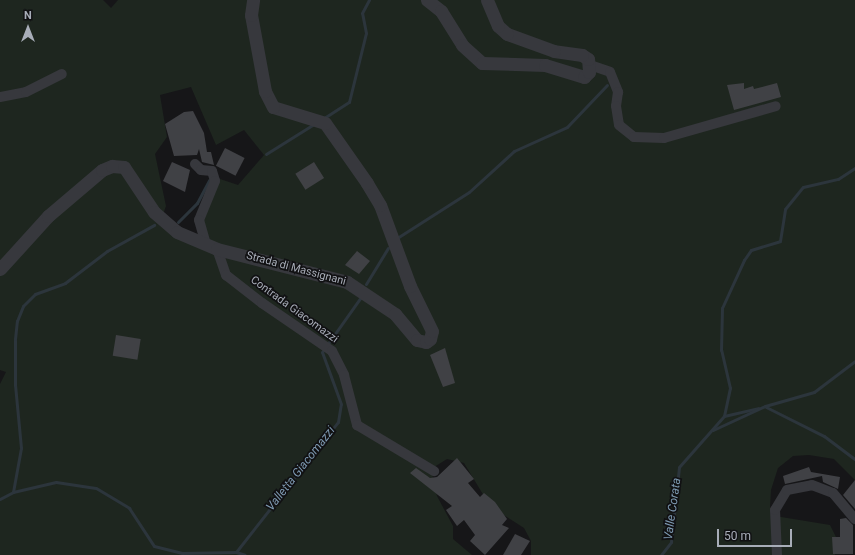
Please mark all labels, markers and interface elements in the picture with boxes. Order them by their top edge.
north arrow [8,8,48,48]
text: N [24,9,32,22]
street label: Strada di Massignani [245,249,347,289]
street label: Contrada Giacomazzi [248,274,340,346]
water label: Valletta Giacomazzi [264,424,338,514]
water label: Valle Corata [662,477,684,541]
scale bar [719,521,794,547]
text: 50 m [724,529,751,543]

